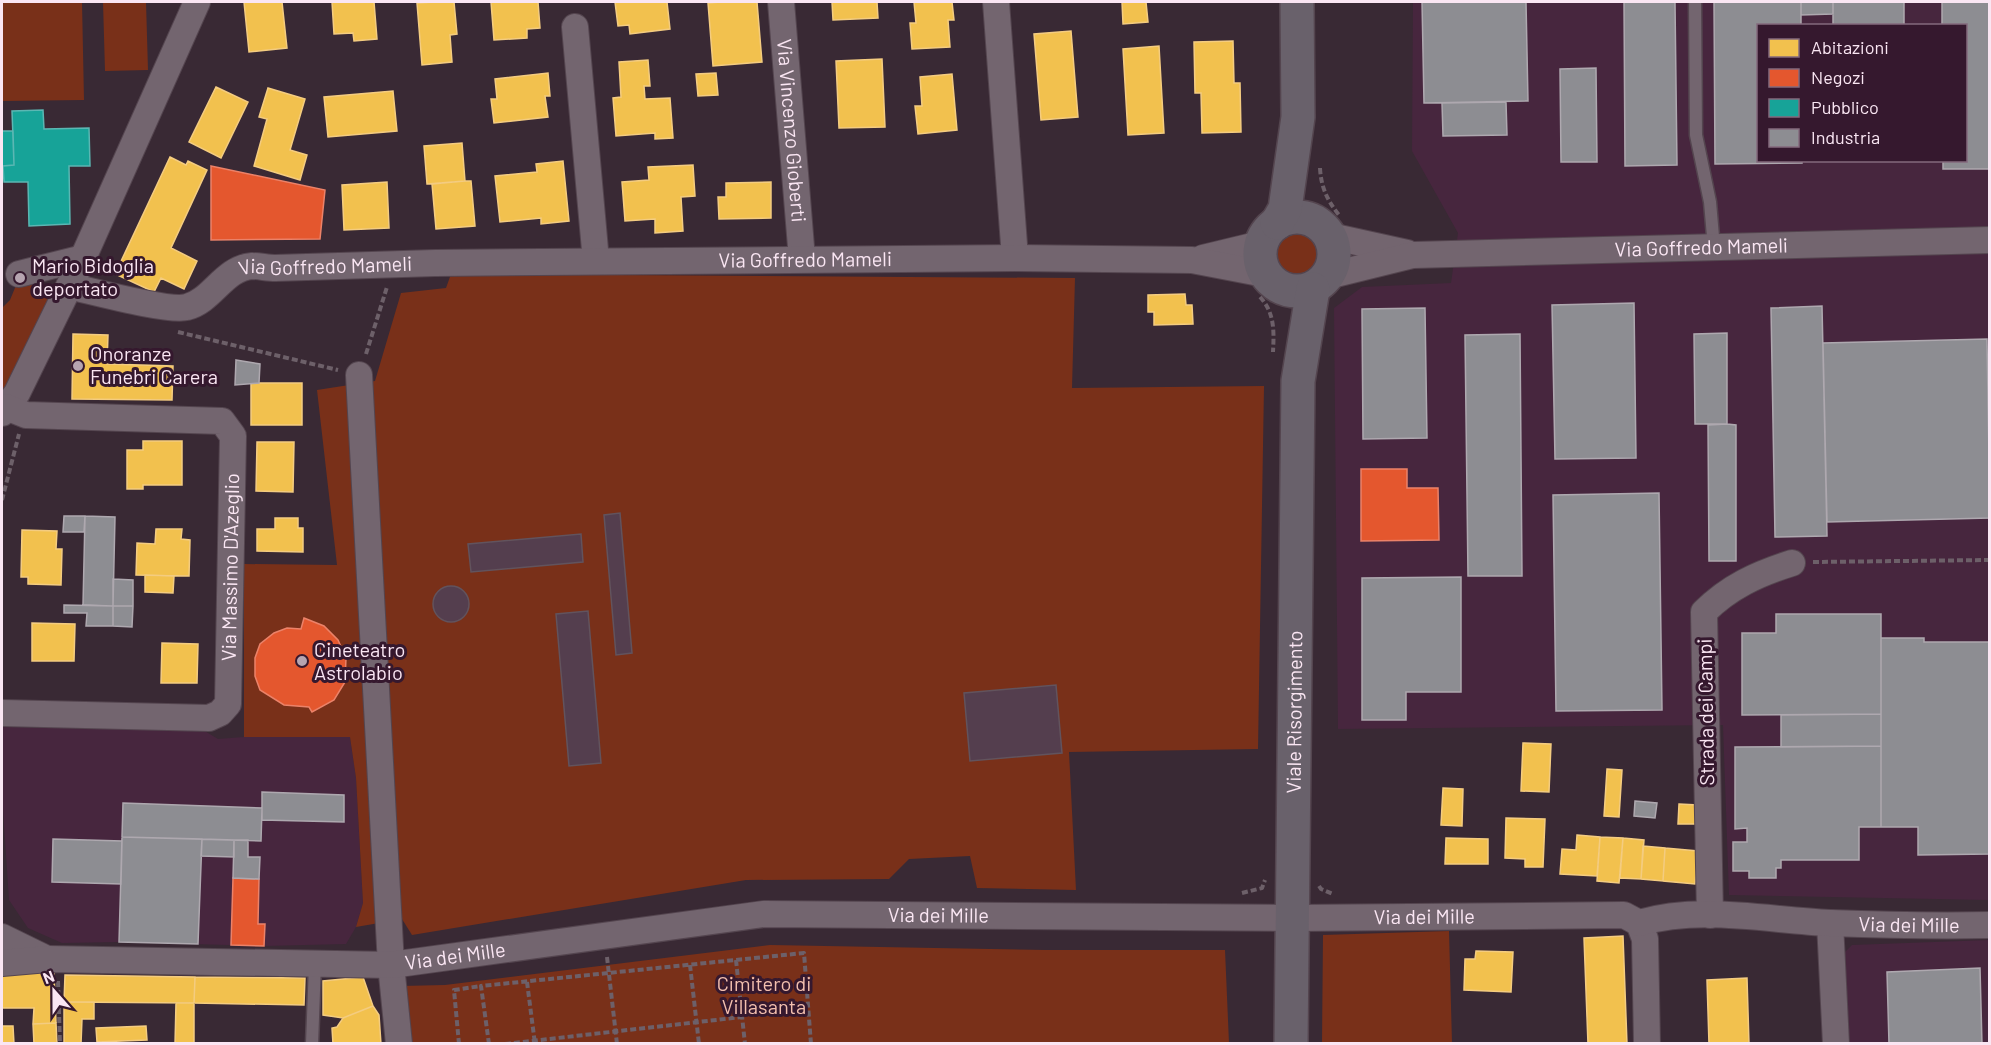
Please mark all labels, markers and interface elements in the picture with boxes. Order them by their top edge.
legend [1757,24,1967,162]
text: Abitazioni [1811,36,1889,58]
street label: Via Vincenzo Gioberti [773,38,812,223]
text: Negozi [1811,66,1865,88]
text: Pubblico [1811,96,1879,118]
text: Industria [1811,126,1880,148]
street label: Via Goffredo Mameli [1614,232,1788,261]
street label: Via Goffredo Mameli [718,246,892,272]
street label: Via Goffredo Mameli [235,251,412,279]
place label: Mario Bidoglia deportato [32,253,154,300]
marker: Mario Bidoglia deportato [13,271,27,285]
place label: Onoranze Funebri Carera [90,341,218,388]
marker: Onoranze Funebri Carera [71,359,85,373]
street label: Via Massimo D'Azeglio [216,473,243,661]
street label: Viale Risorgimento [1281,630,1306,794]
place label: Cineteatro Astrolabio [314,637,405,684]
street label: Strada dei Campi [1692,638,1718,786]
marker: Cineteatro Astrolabio [295,654,309,668]
street label: Via dei Mille [888,902,989,927]
street label: Via dei Mille [1374,903,1475,928]
street label: Via dei Mille [1858,911,1960,936]
street label: Via dei Mille [403,936,507,974]
north arrow [24,961,84,1021]
text: N [40,966,57,987]
park label: Cimitero di Villasanta [717,971,811,1018]

